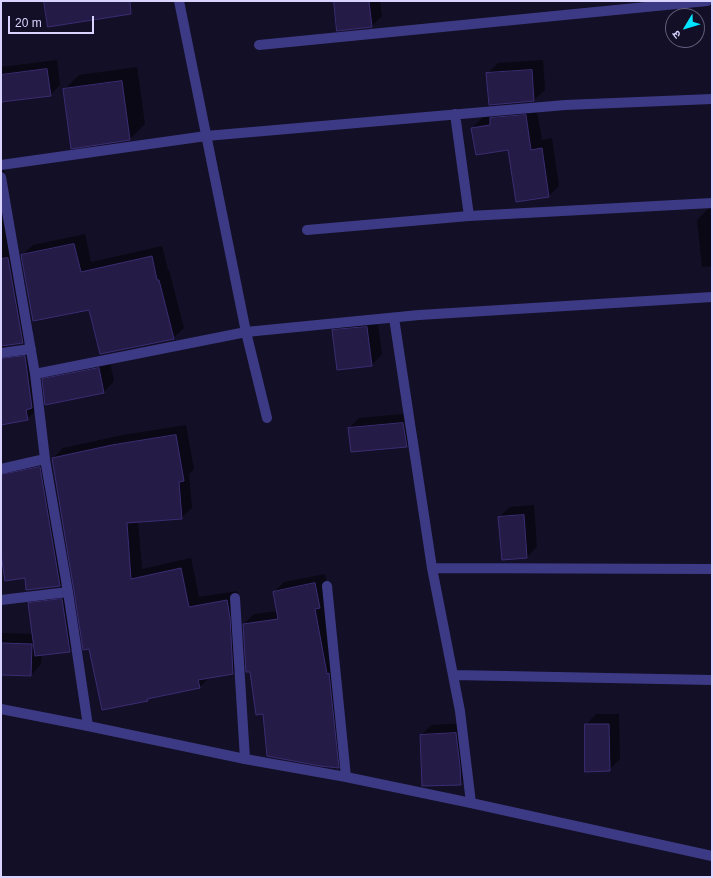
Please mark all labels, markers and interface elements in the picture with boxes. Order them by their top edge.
scale bar [10,8,96,34]
north arrow [665,8,705,48]
text: 20 m [15,16,42,30]
text: उ [670,29,683,41]

